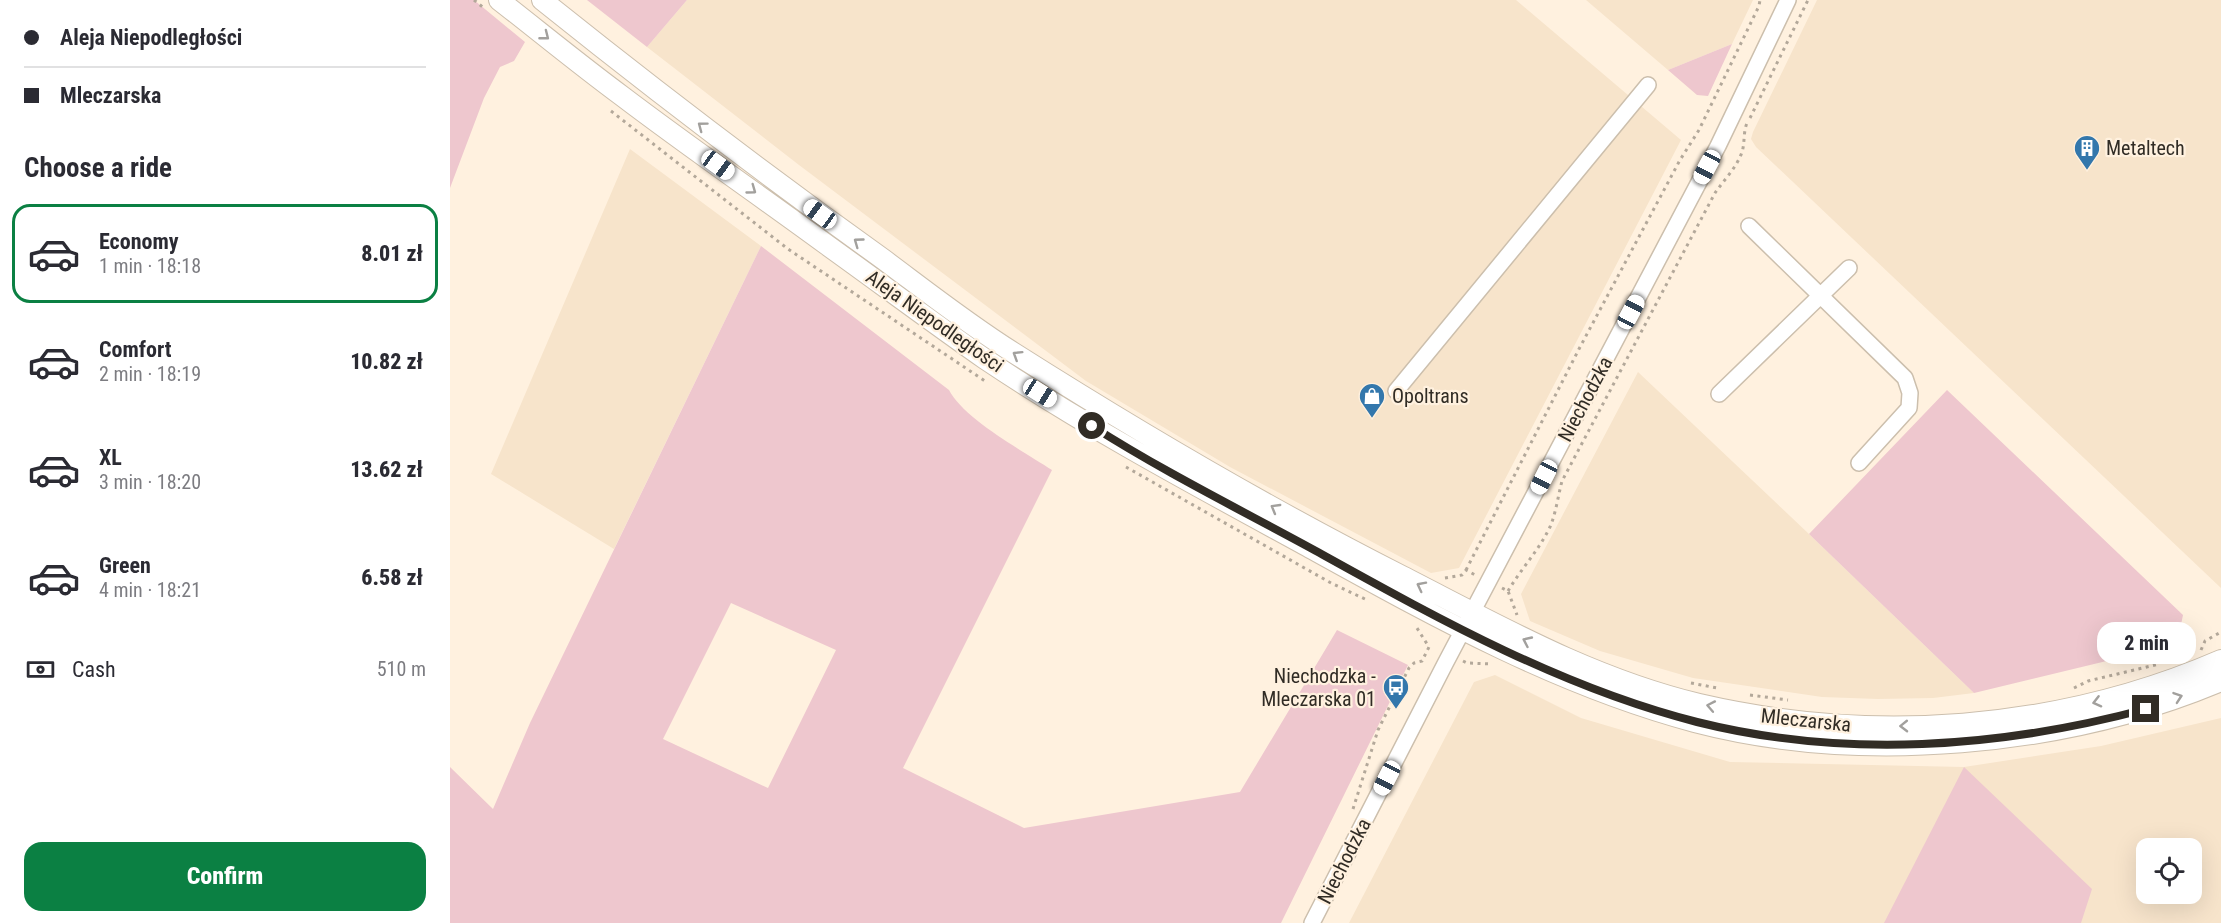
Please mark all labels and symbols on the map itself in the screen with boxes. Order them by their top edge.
one-way arrow [538,29,549,40]
one-way arrow [697,122,708,133]
building icon: Metaltech [2072,133,2102,171]
place label: Metaltech [2106,136,2185,160]
car [698,147,738,183]
car [1691,147,1723,187]
one-way arrow [746,183,757,194]
car [800,196,840,232]
one-way arrow [854,238,865,249]
street label: Aleja Niepodległości [862,265,1008,377]
car [1615,292,1647,332]
one-way arrow [1013,350,1023,362]
street label: Niechodzka [1553,352,1617,446]
car [1020,376,1060,410]
shop icon: Opoltrans [1357,381,1387,419]
place label: Opoltrans [1392,384,1469,408]
route start [1078,412,1105,439]
car [1528,457,1560,497]
one-way arrow [1271,504,1281,515]
one-way arrow [1416,581,1427,593]
callout: 2 min [2096,622,2196,664]
one-way arrow [1523,637,1534,649]
place label: Niechodzka - Mleczarska 01 [1261,664,1376,711]
bus stop icon: Niechodzka - Mleczarska 01 [1381,672,1411,710]
one-way arrow [2173,692,2183,705]
one-way arrow [2092,695,2103,707]
route end [2132,695,2159,722]
one-way arrow [1706,700,1716,713]
street label: Mleczarska [1760,703,1852,737]
one-way arrow [1900,720,1909,732]
car [1371,758,1403,798]
street label: Niechodzka [1312,814,1376,908]

